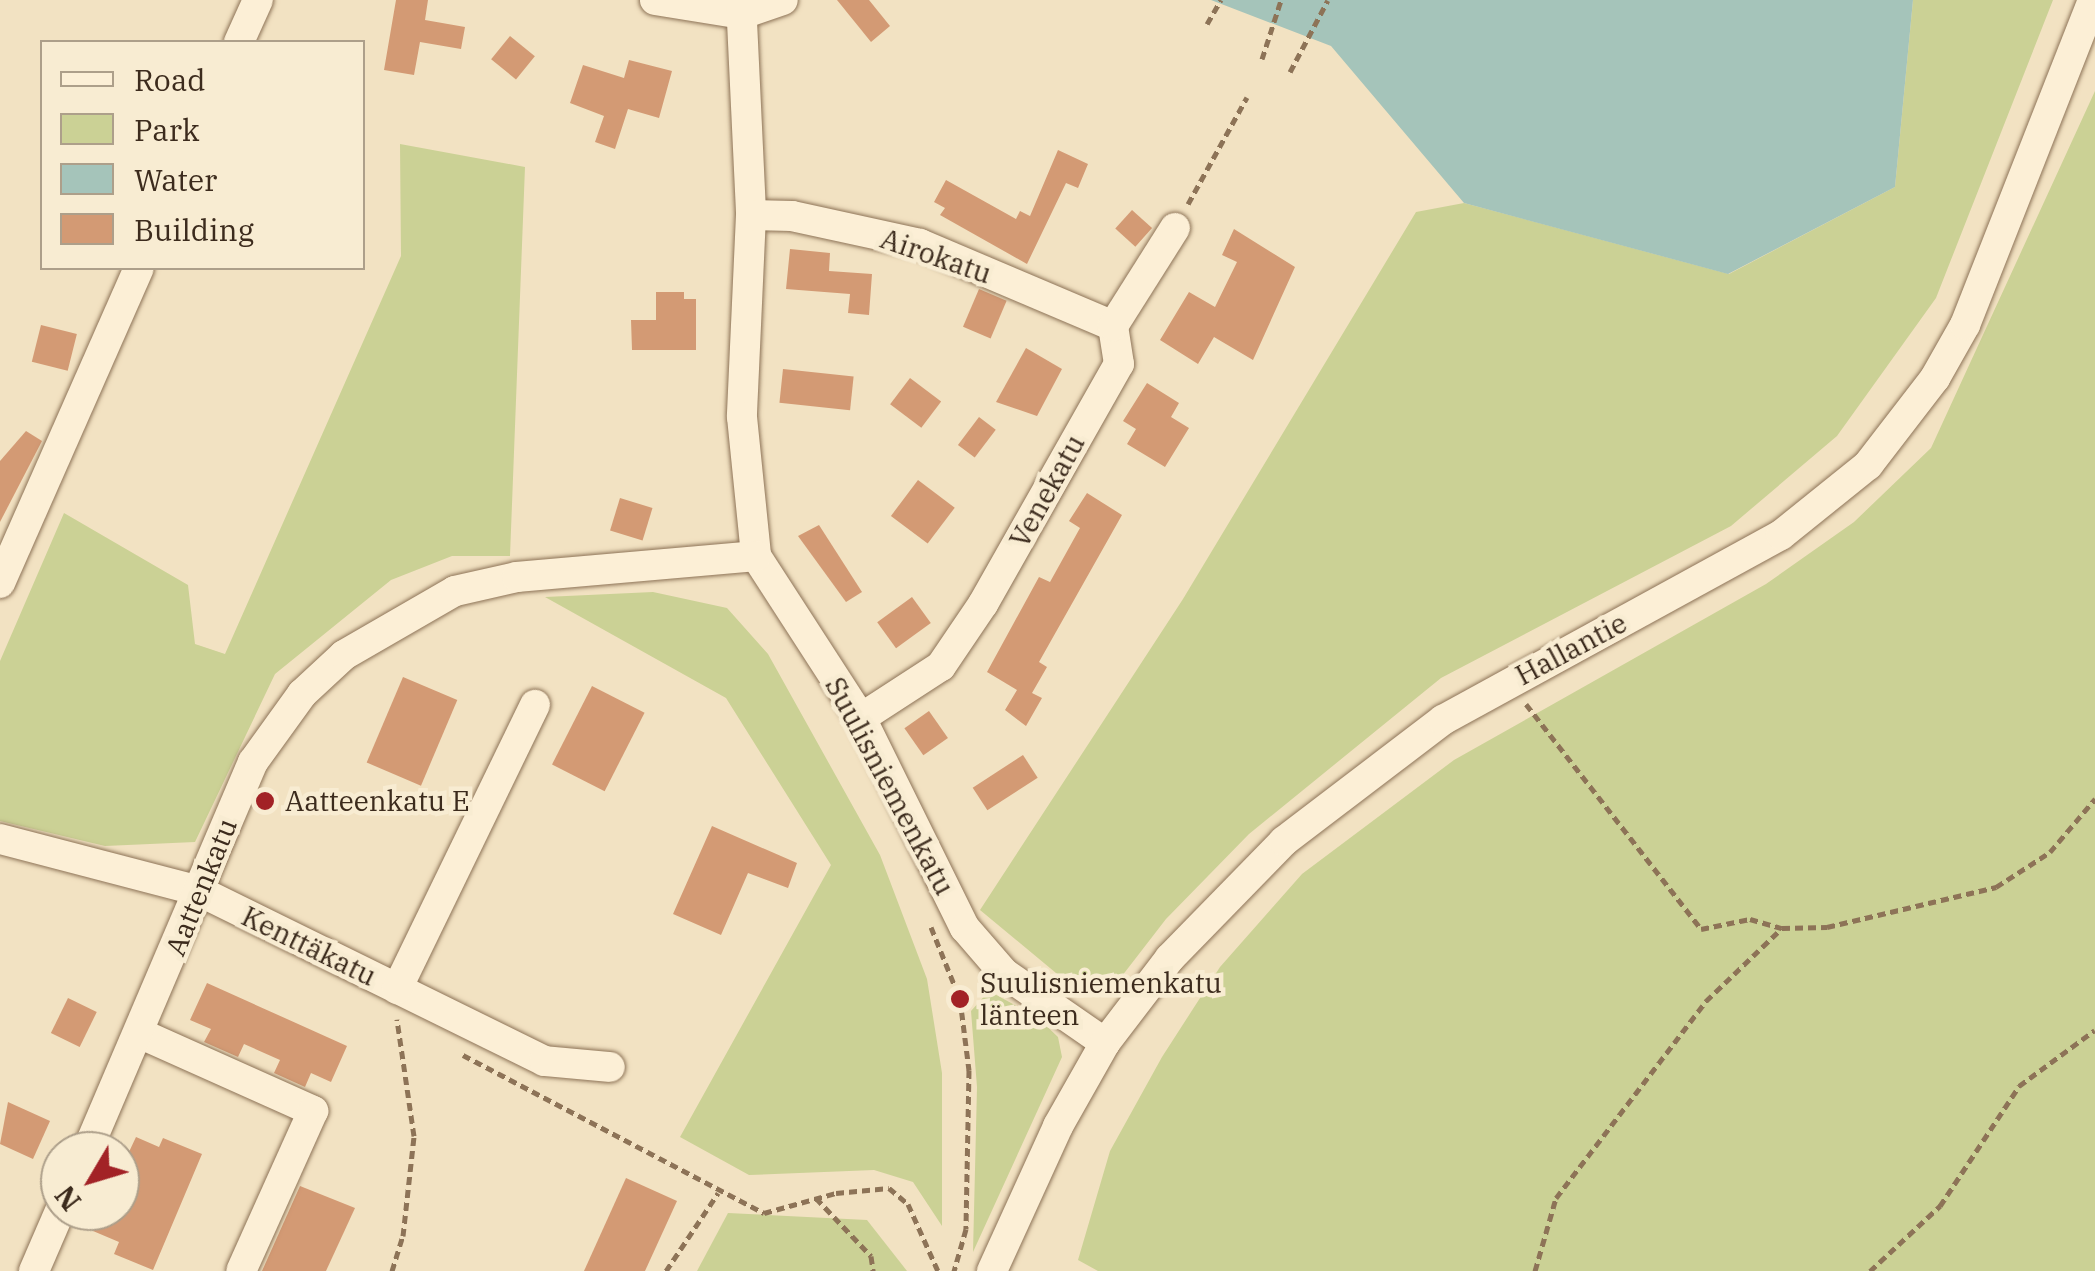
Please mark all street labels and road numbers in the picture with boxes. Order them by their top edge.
street label: Airokatu [876,221,996,291]
street label: Venekatu [1002,429,1092,553]
street label: Hallantie [1510,606,1632,692]
street label: Suulisniemenkatu [818,671,962,901]
street label: Aattenkatu [158,813,244,961]
street label: Kenttäkatu [236,899,382,993]

